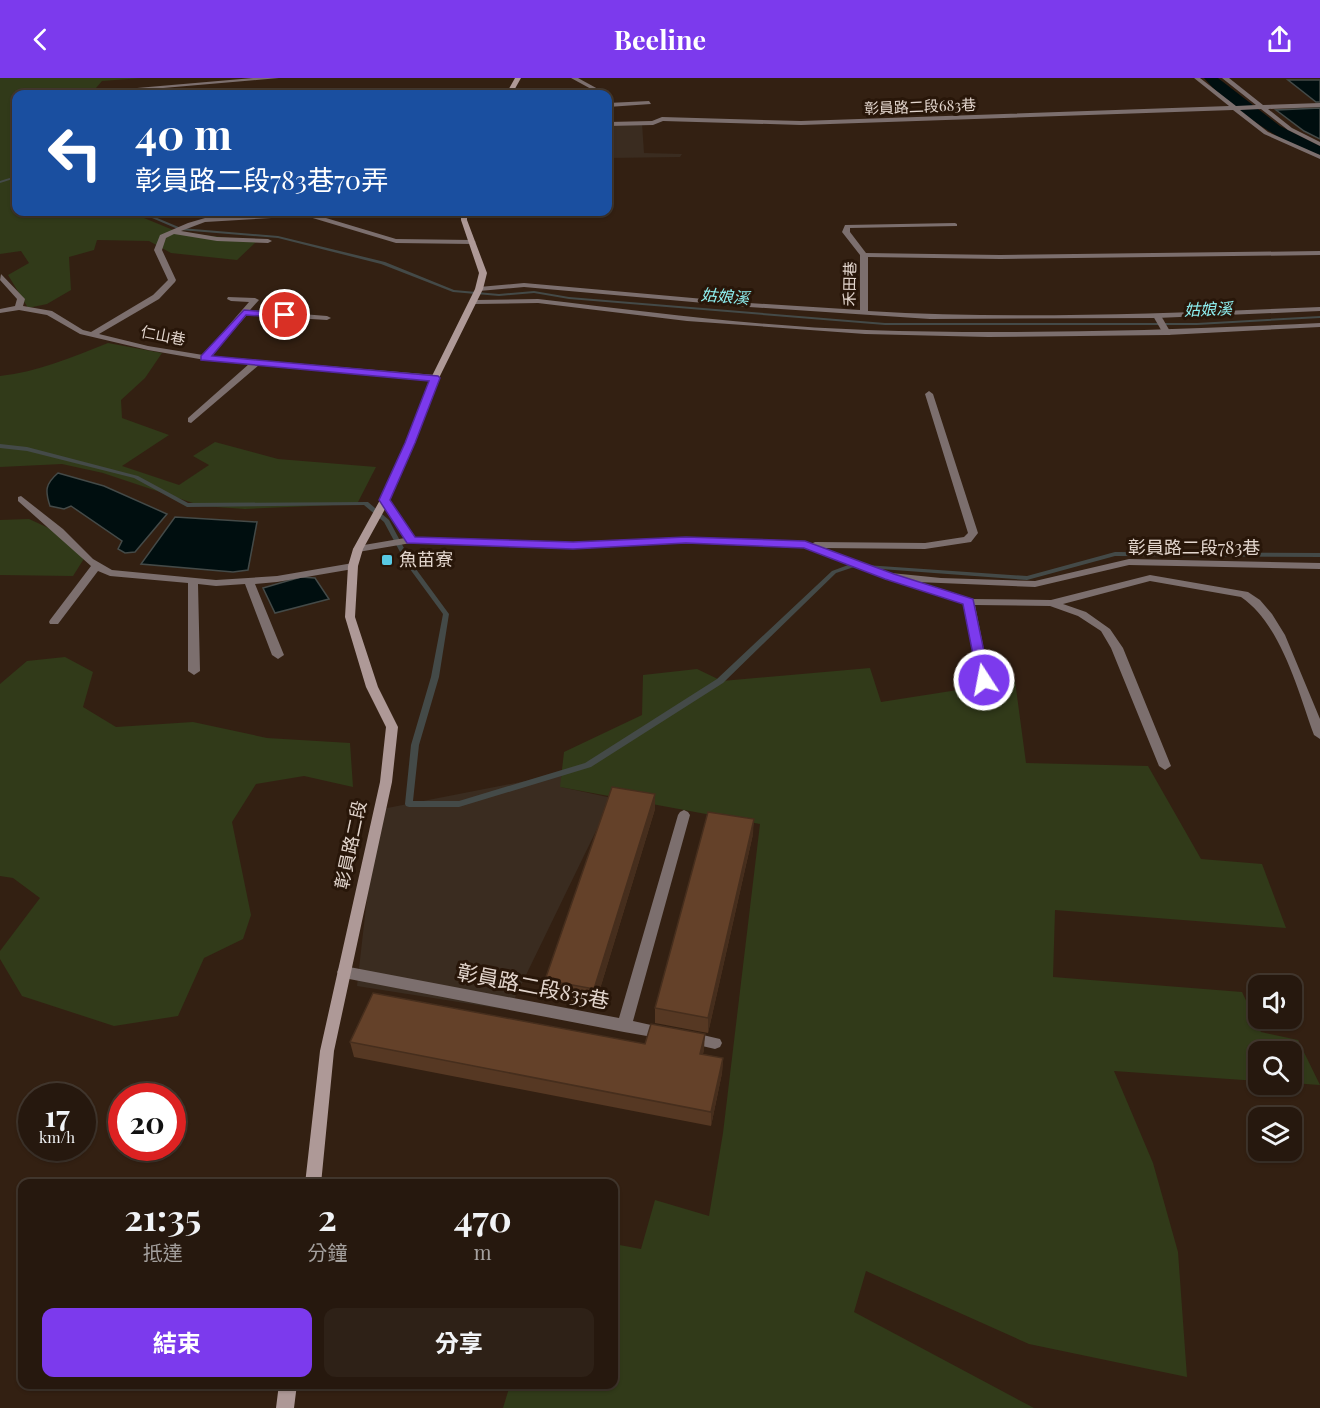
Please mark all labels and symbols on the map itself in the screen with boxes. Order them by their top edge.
street label: 彰員路二段683巷 [864,94,976,118]
street label: 禾田巷 [839,261,859,307]
water label: 姑娘溪 [700,283,752,308]
pin [259,289,310,340]
water label: 姑娘溪 [1184,297,1234,320]
street label: 仁山巷 [139,321,187,349]
street label: 彰員路二段783巷 [1128,535,1260,559]
place label: 魚苗寮 [399,547,453,571]
marker: 魚苗寮 [380,553,394,567]
position arrow [952,648,1016,712]
street label: 彰員路二段 [329,798,371,891]
street label: 彰員路二段835巷 [455,957,612,1014]
speed limit sign: 20 [108,1083,186,1161]

